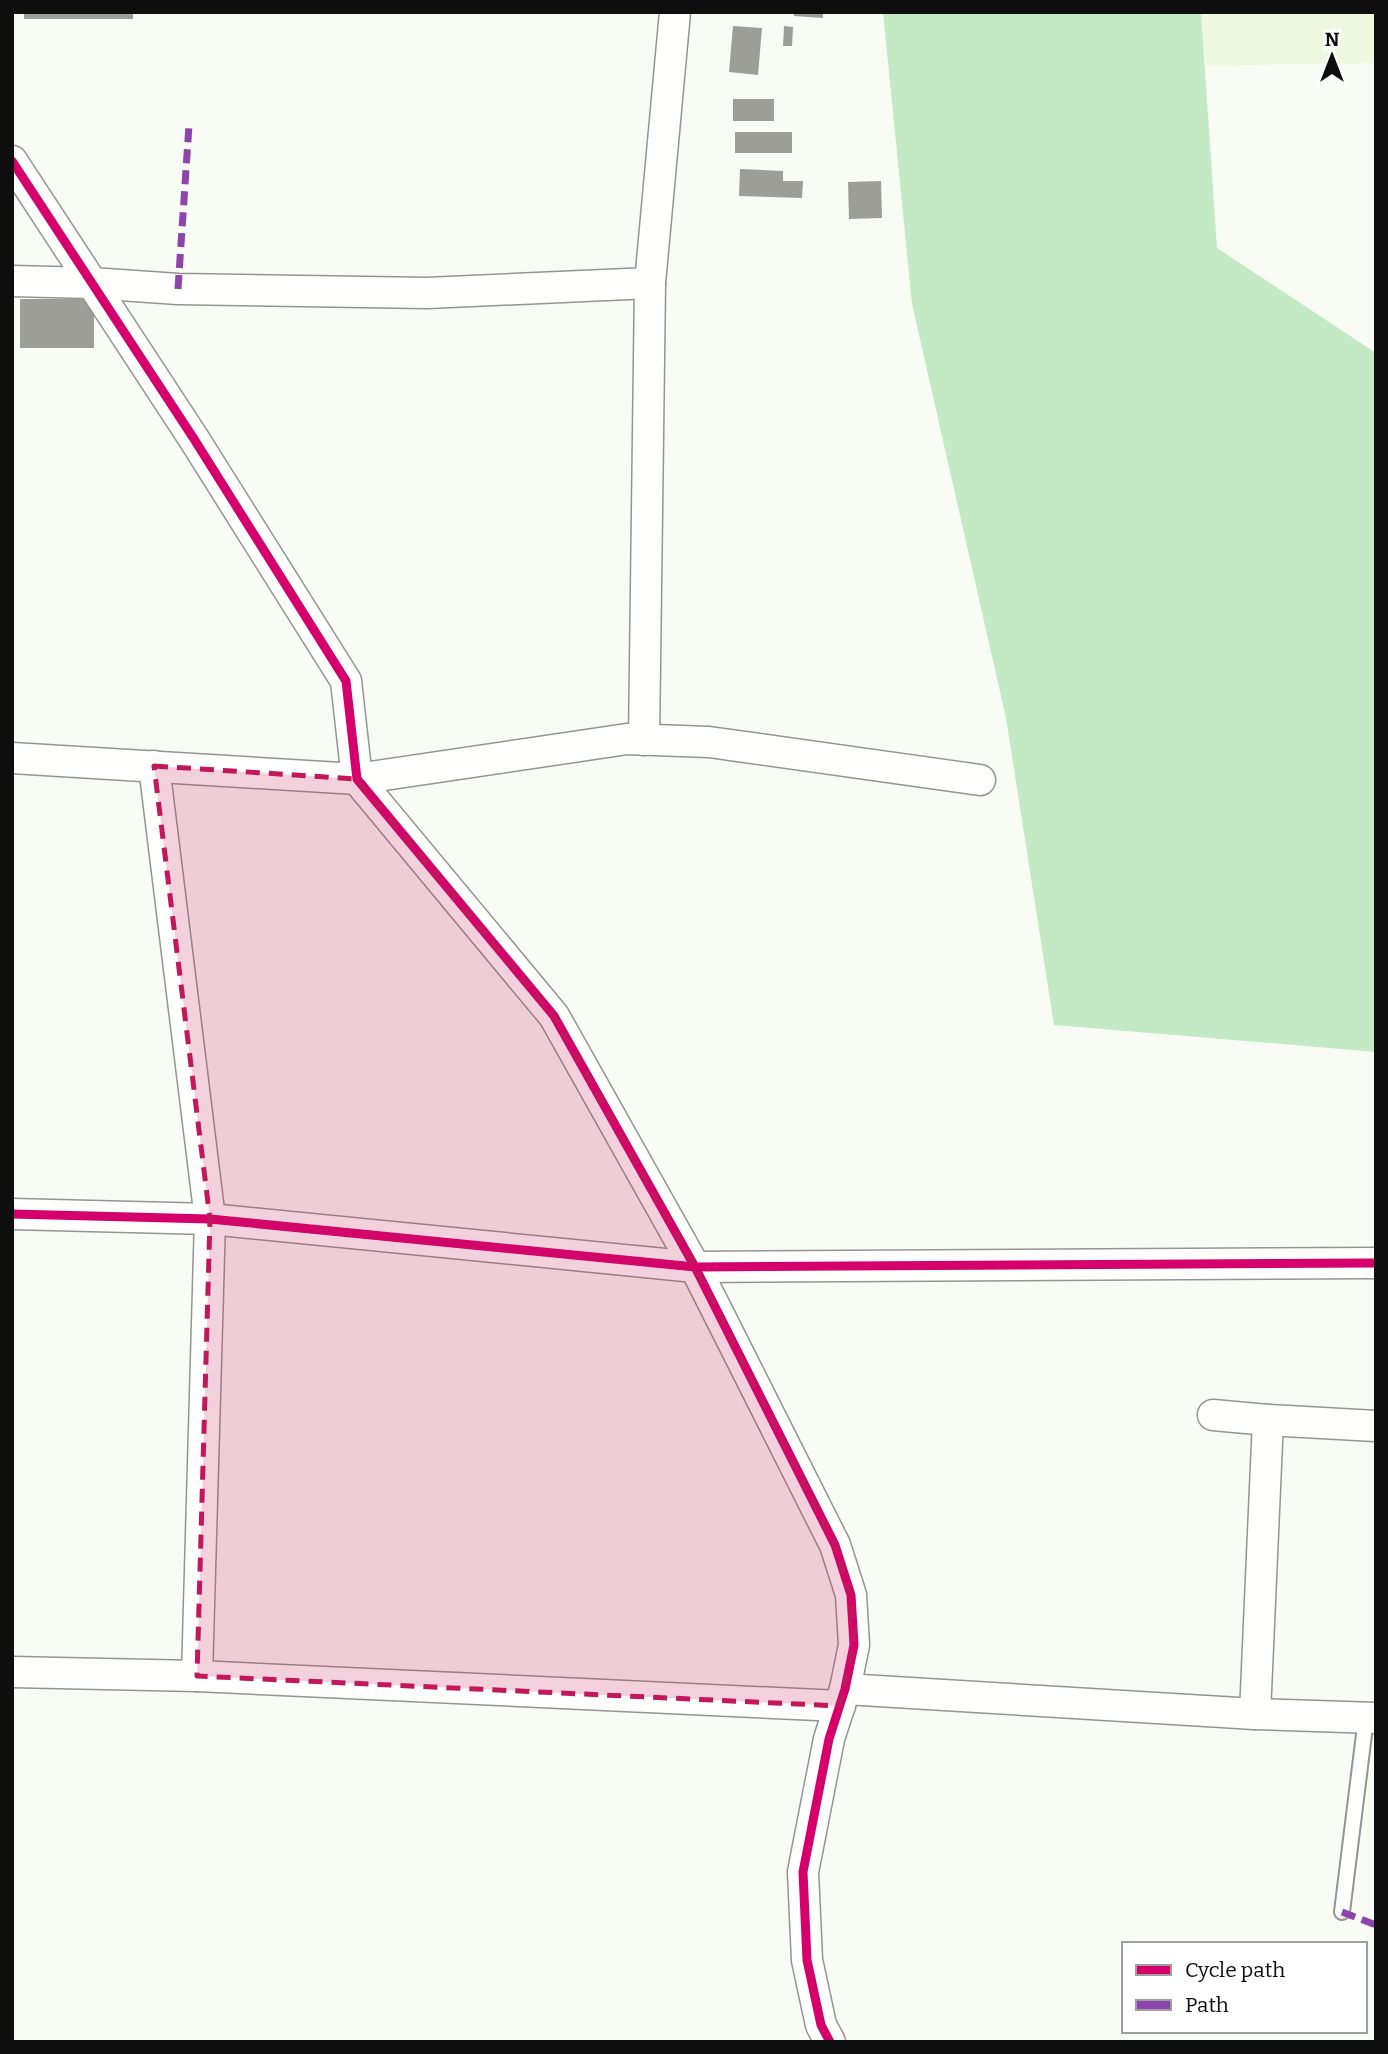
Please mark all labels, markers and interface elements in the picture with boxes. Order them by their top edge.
north arrow [1297,21,1367,91]
text: N [1325,28,1340,51]
legend [1122,1942,1367,2033]
text: Cycle path [1185,1957,1285,1983]
text: Path [1185,1992,1229,2018]

